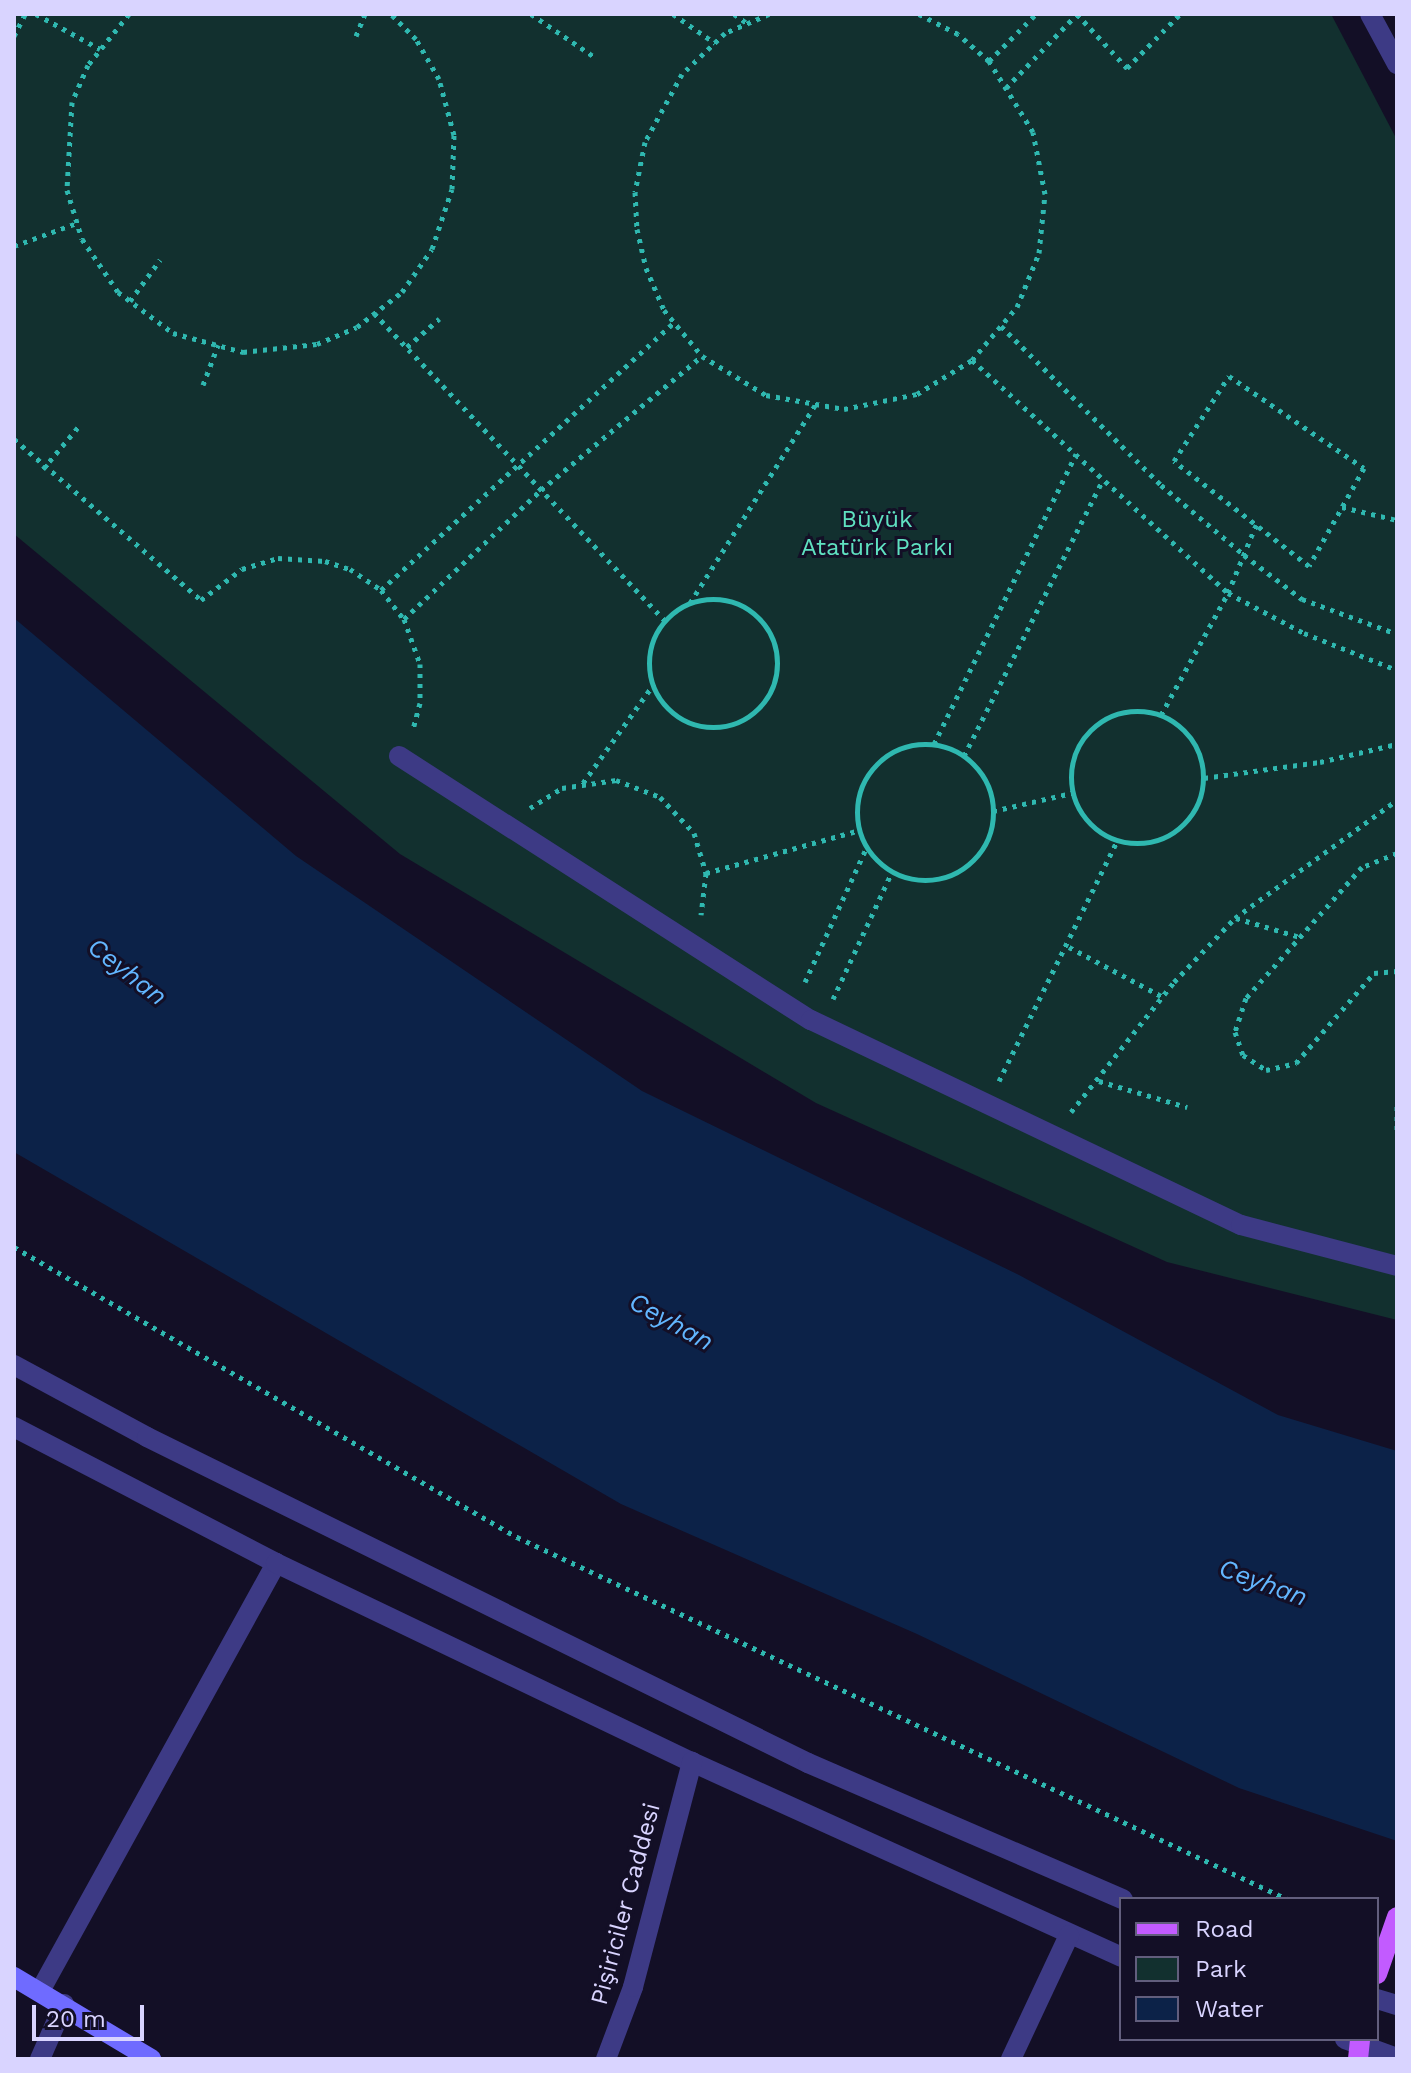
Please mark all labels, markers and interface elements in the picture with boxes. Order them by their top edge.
park label: Büyük Atatürk Parkı [801,506,953,562]
water label: Ceyhan [81,931,173,1013]
water label: Ceyhan [623,1286,719,1358]
water label: Ceyhan [1215,1553,1311,1613]
street label: Pişiriciler Caddesi [585,1800,667,2008]
legend [1119,1897,1379,2041]
text: Road [1195,1915,1254,1943]
text: Park [1195,1955,1247,1983]
scale bar [36,1989,148,2039]
text: Water [1195,1995,1264,2023]
text: 20 m [46,2005,106,2033]

